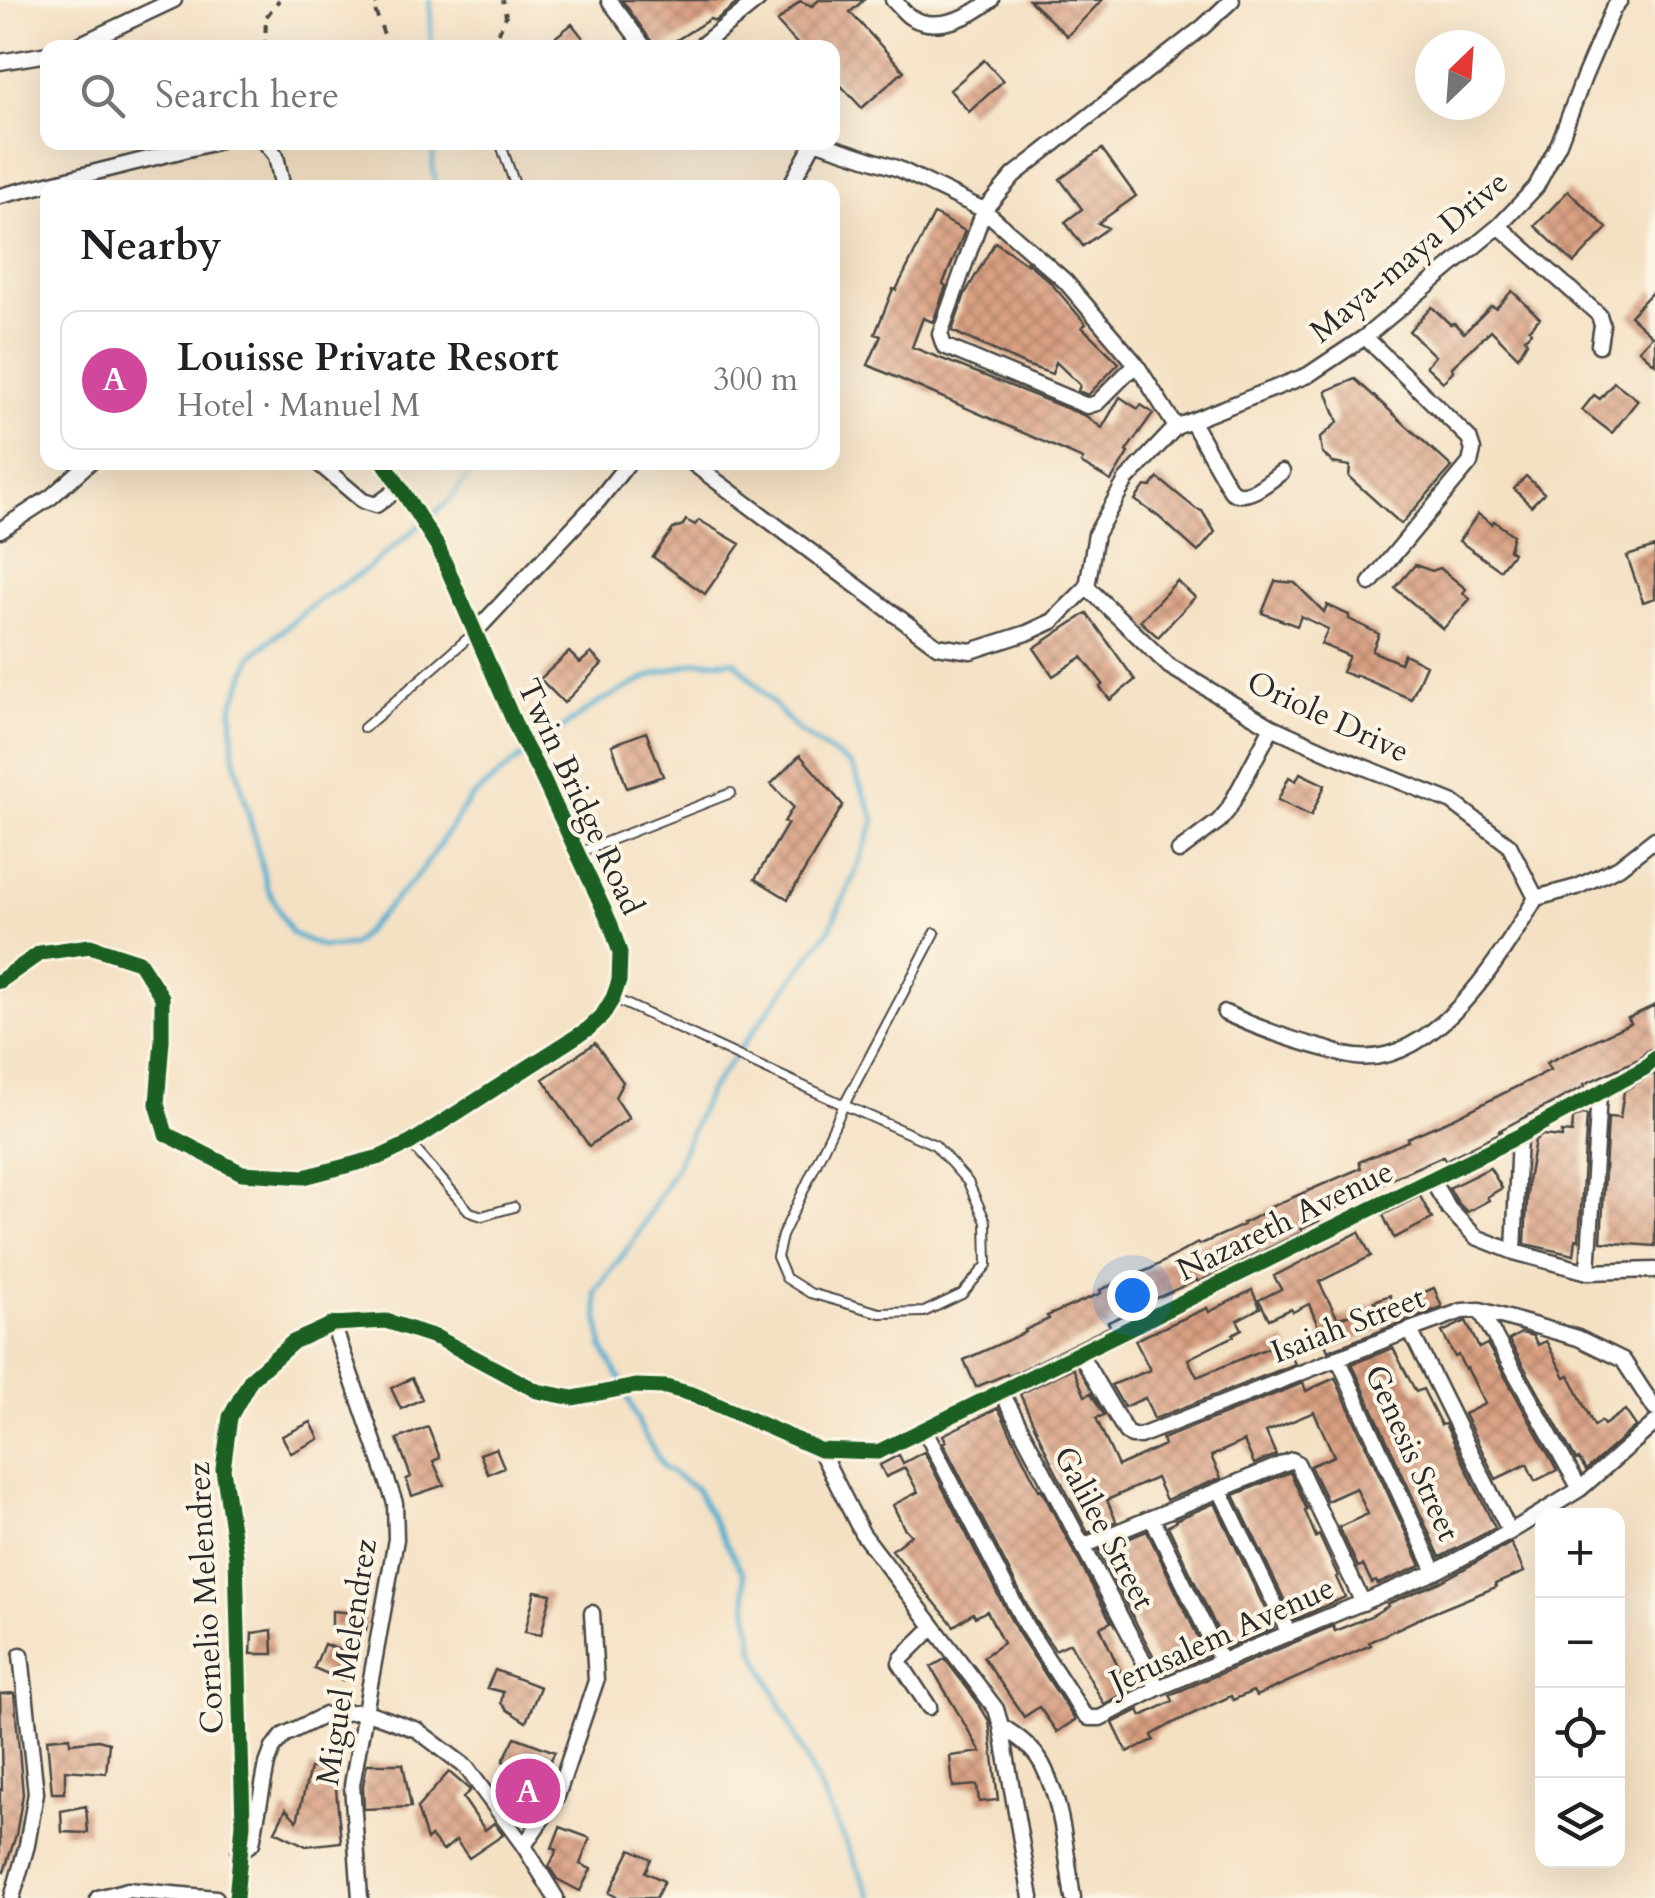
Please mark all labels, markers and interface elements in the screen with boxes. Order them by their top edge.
north arrow [1415,30,1505,120]
search box [40,40,840,150]
icon: search [75,68,130,123]
text: Search here [155,69,339,121]
street label: Maya-maya Drive [1300,161,1518,353]
text: Nearby [80,217,222,274]
text: Louisse Private Resort [177,332,558,384]
text: A [102,358,127,402]
text: 300 m [713,358,798,402]
text: Hotel · Manuel M [177,384,420,428]
street label: Oriole Drive [1240,660,1416,774]
street label: Twin Bridge Road [506,672,654,922]
street label: Nazareth Avenue [1170,1150,1400,1292]
your location [1107,1270,1158,1321]
street label: Isaiah Street [1265,1276,1431,1374]
street label: Genesis Street [1354,1358,1470,1548]
street label: Galilee Street [1043,1439,1165,1617]
street label: Cornelio Melendrez [177,1461,235,1735]
map controls [1535,1508,1625,1868]
button: + [1535,1508,1625,1598]
street label: Miguel Melendrez [306,1536,388,1788]
street label: Jerusalem Avenue [1099,1566,1341,1706]
button: − [1535,1598,1625,1688]
button: locate [1535,1688,1625,1778]
pin: A [496,1754,560,1828]
button: layers [1535,1778,1625,1868]

